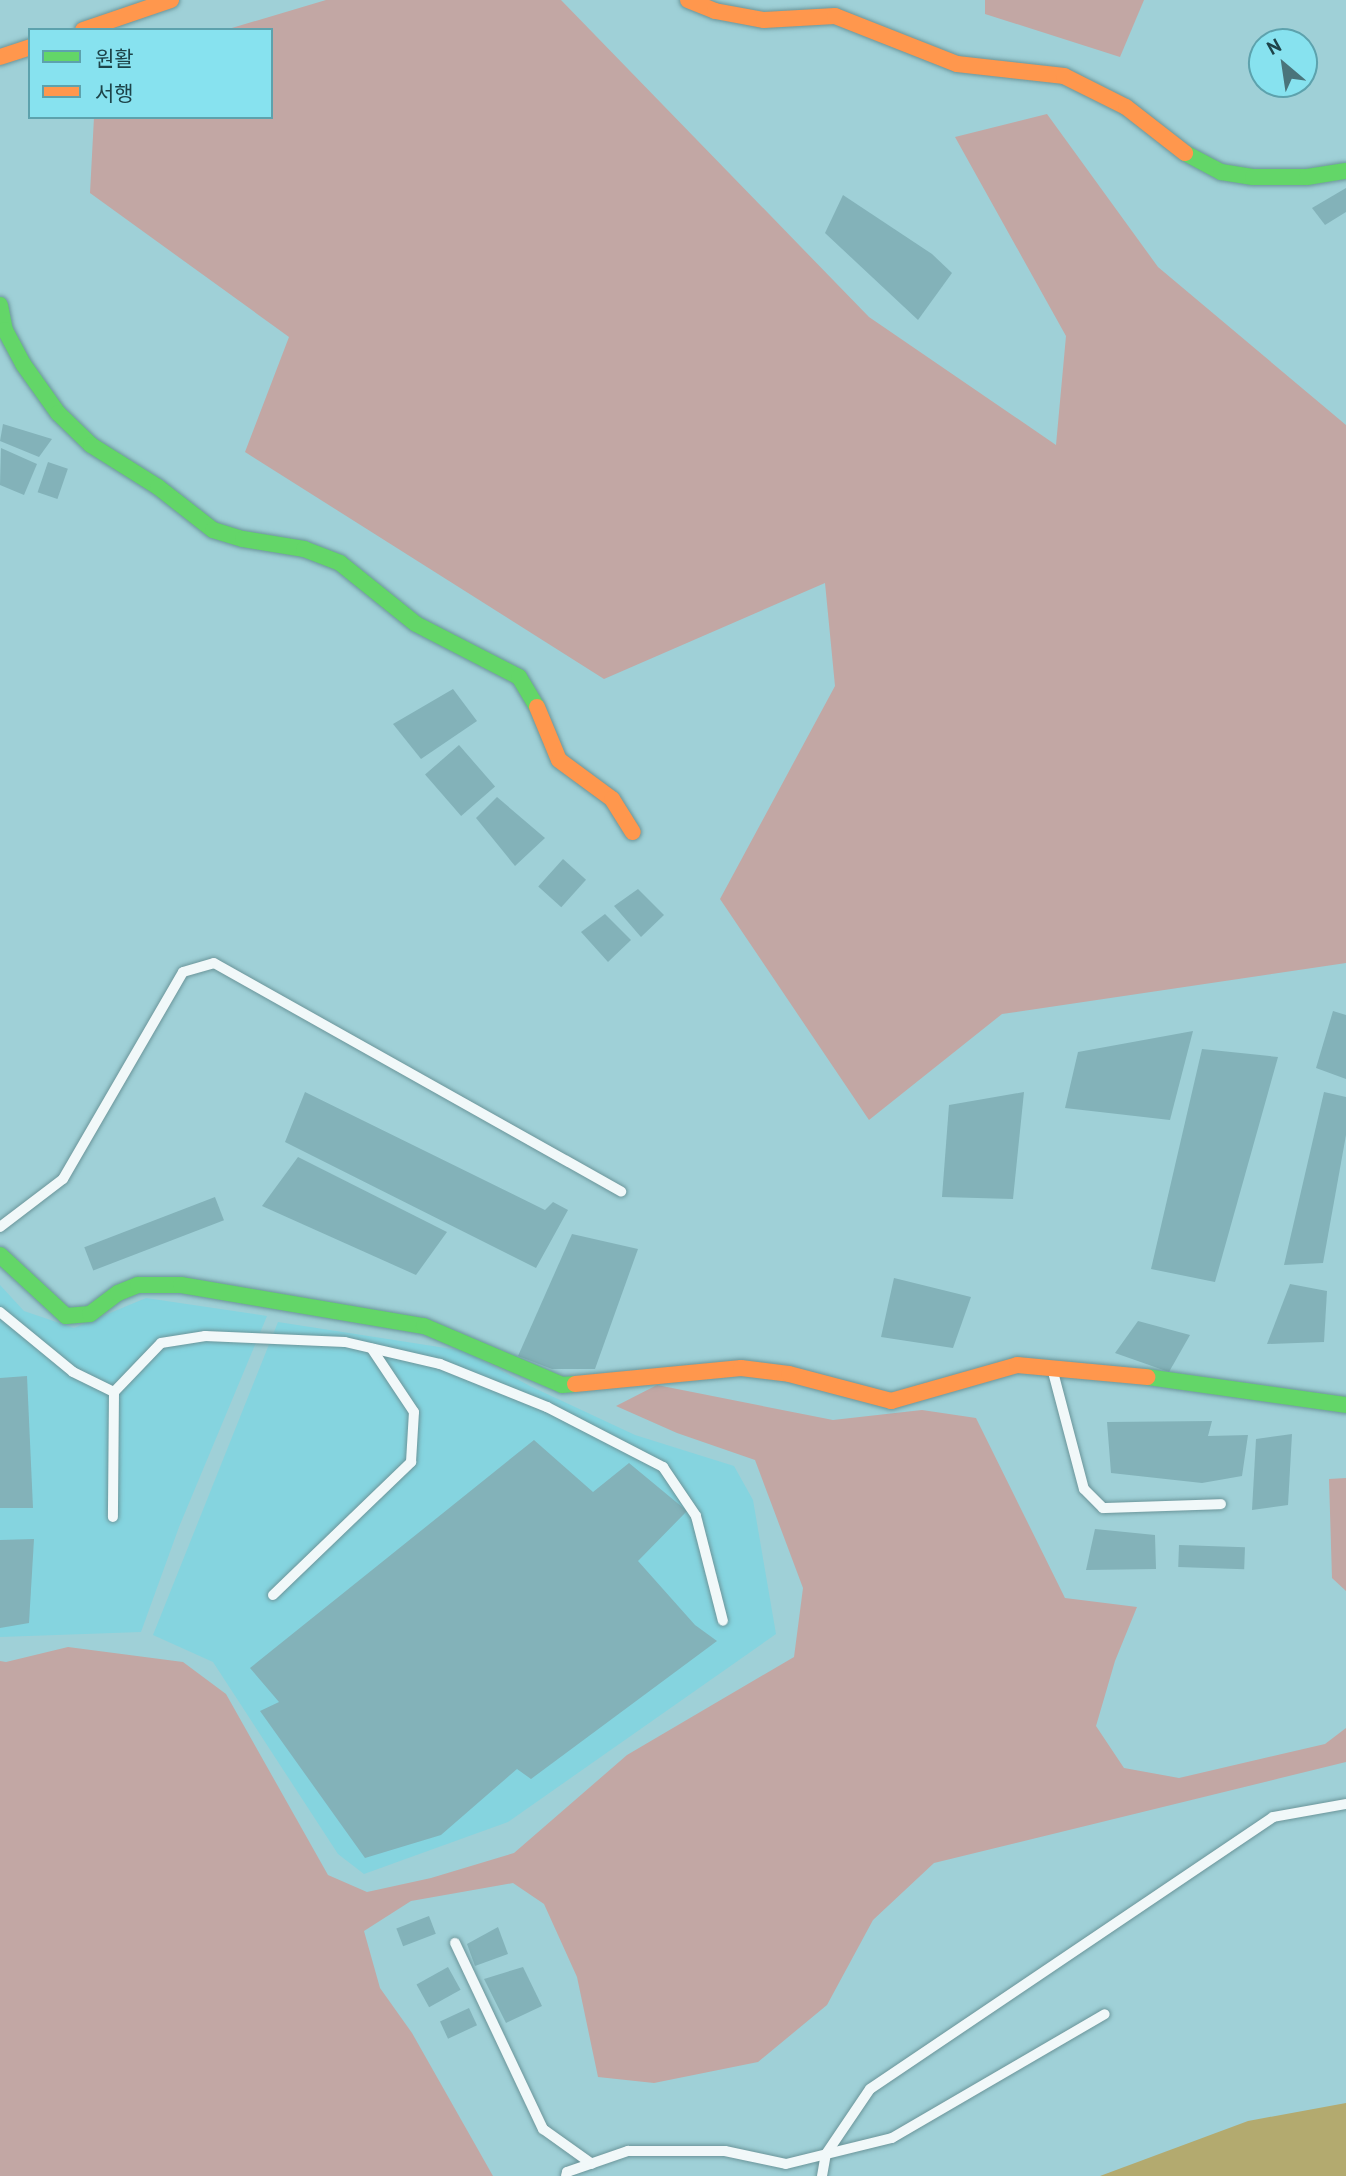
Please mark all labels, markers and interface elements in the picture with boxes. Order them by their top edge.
legend [28,28,273,119]
north arrow [1248,28,1318,98]
text: N [1263,33,1285,60]
text: 원활 [95,45,134,72]
text: 서행 [95,80,134,107]

